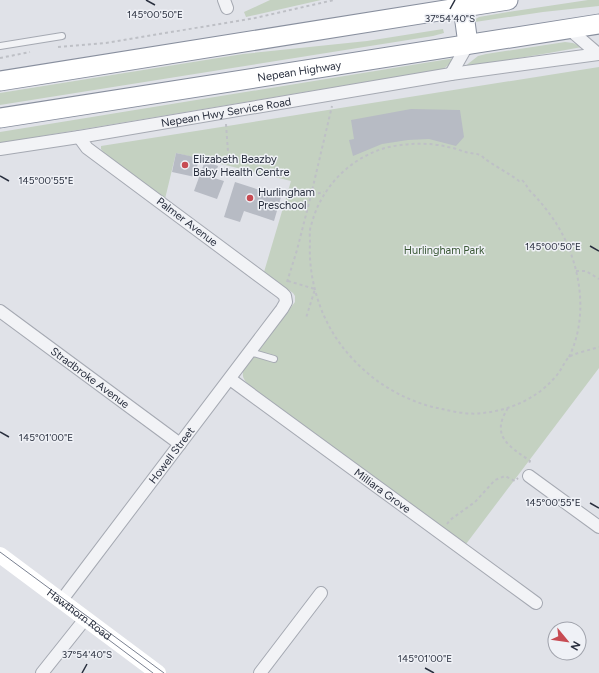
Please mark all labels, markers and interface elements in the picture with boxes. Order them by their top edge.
text: 145°00'50"E [127,8,183,21]
text: 37°54'40"S [425,12,475,25]
street label: Nepean Highway [256,58,342,84]
street label: Nepean Hwy Service Road [160,95,292,130]
place label: Elizabeth Beazby Baby Health Centre [193,153,289,179]
marker: Elizabeth Beazby Baby Health Centre [180,160,190,170]
text: 145°00'55"E [18,174,74,187]
place label: Hurlingham Preschool [258,186,315,212]
marker: Hurlingham Preschool [245,193,255,203]
street label: Palmer Avenue [154,195,220,249]
text: 145°00'50"E [525,240,581,253]
park label: Hurlingham Park [404,244,485,257]
street label: Stradbroke Avenue [48,344,132,411]
street label: Howell Street [146,424,197,486]
text: 145°01'00"E [19,431,73,444]
street label: Milliara Grove [352,466,413,516]
text: 145°00'55"E [525,496,581,509]
street label: Hawthorn Road [45,586,114,643]
north arrow [547,621,587,661]
text: N [568,639,583,652]
text: 37°54'40"S [62,648,112,661]
text: 145°01'00"E [398,652,452,665]

